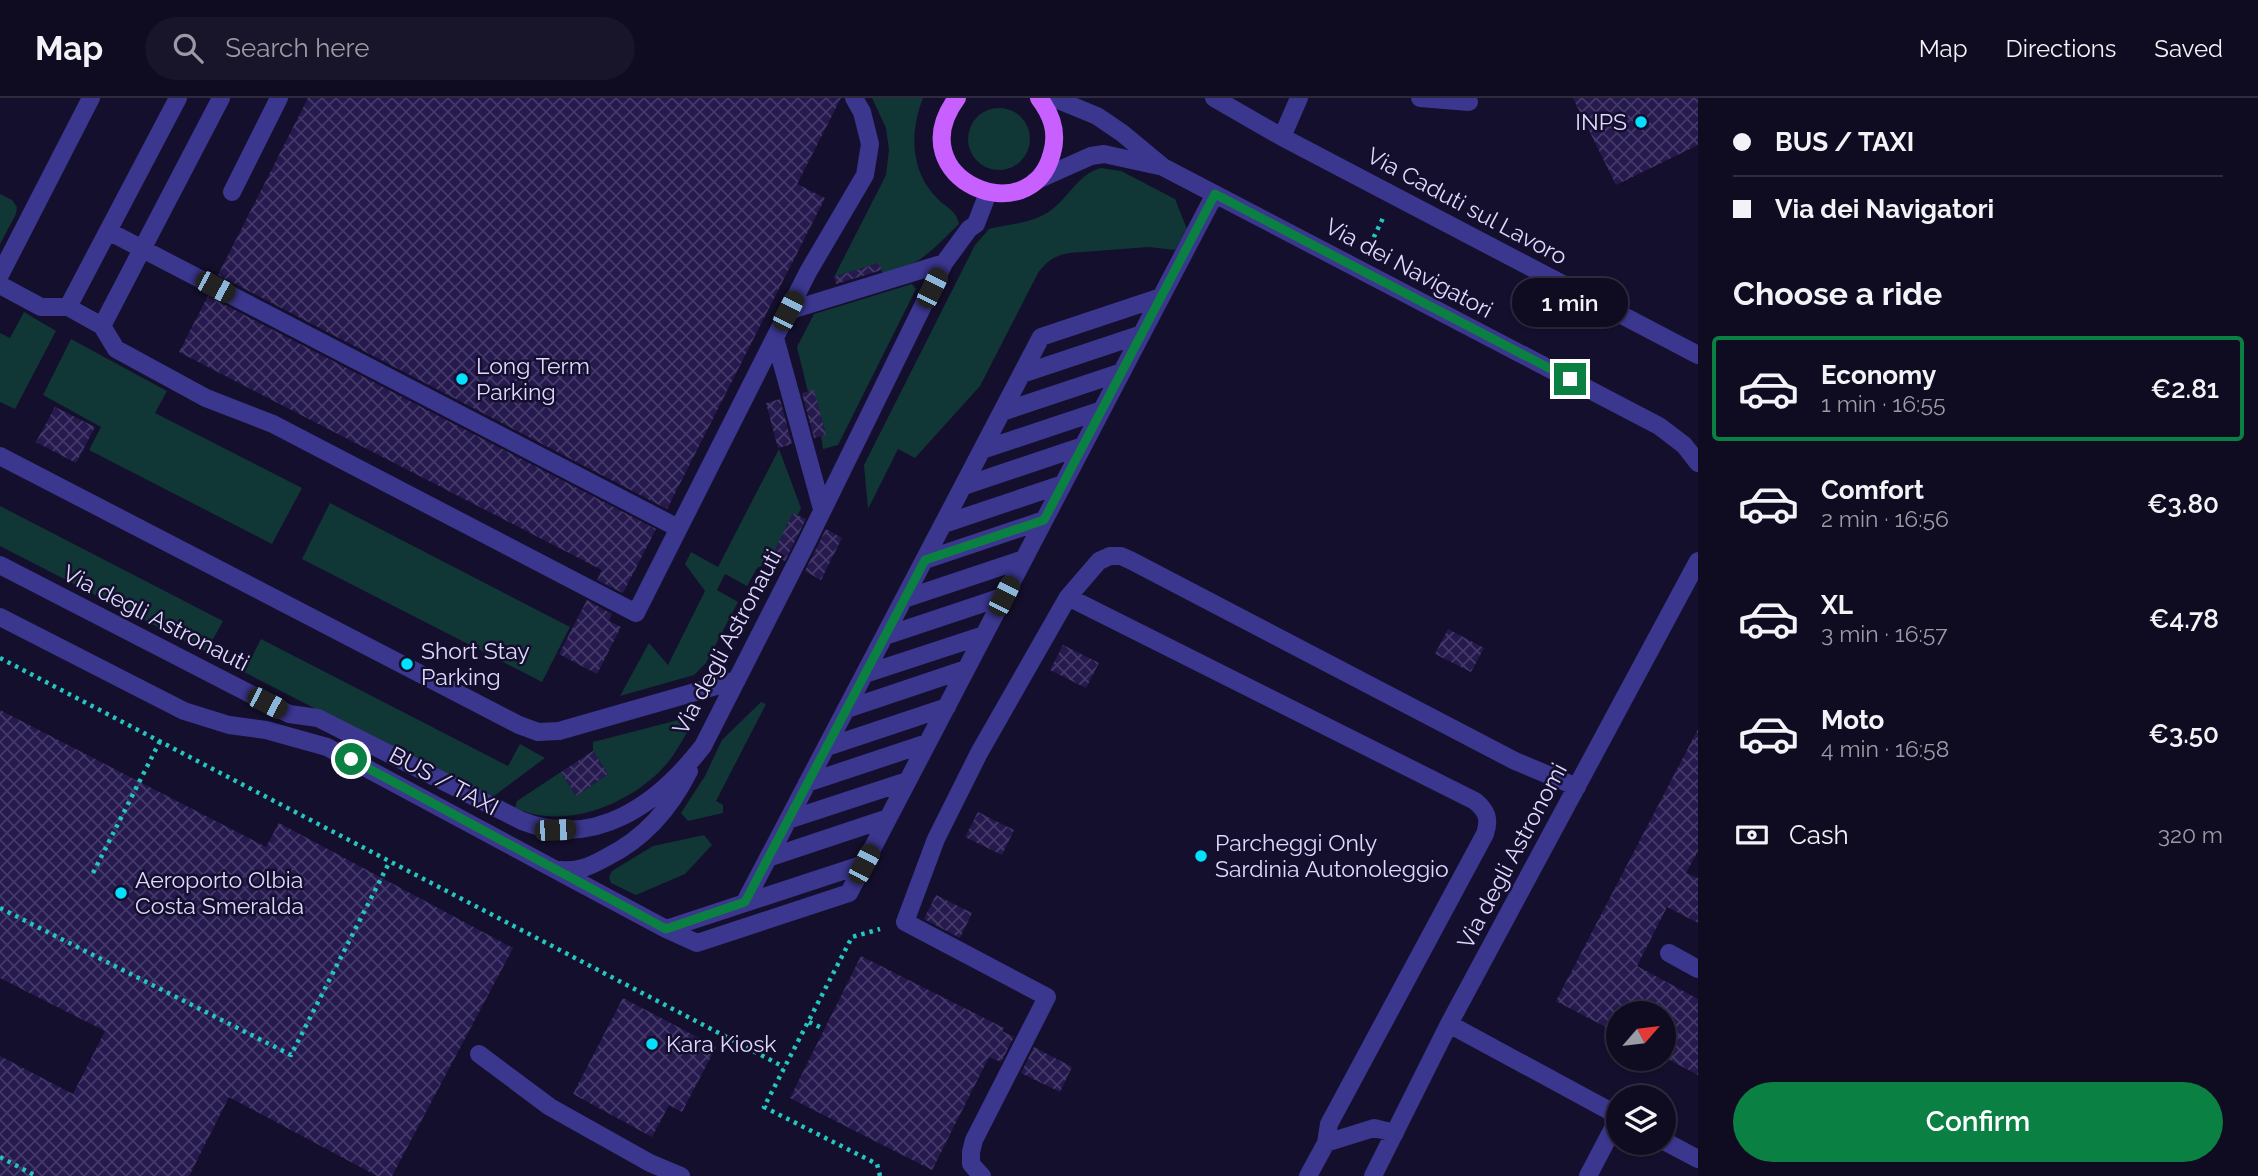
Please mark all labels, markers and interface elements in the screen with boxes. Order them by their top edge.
search box [145,17,635,80]
text: Map [35,29,103,68]
icon: search [169,29,207,67]
text: Search here [225,33,370,63]
text: Map [1919,34,1968,63]
text: Directions [2006,34,2116,63]
text: Saved [2154,34,2223,63]
place label: INPS [1575,108,1627,135]
marker: INPS [1633,114,1649,130]
text: BUS / TAXI [1775,127,1914,157]
street label: Via Caduti sul Lavoro [1363,141,1572,270]
text: Via dei Navigatori [1775,194,1994,224]
street label: Via dei Navigatori [1321,212,1498,323]
car [914,265,951,311]
car [192,268,239,306]
text: Choose a ride [1733,275,1942,312]
callout: 1 min [1512,278,1628,327]
car [770,288,807,334]
text: 1 min [1541,289,1599,316]
place label: Long Term Parking [476,352,590,405]
icon: car [1737,357,1800,420]
text: Economy [1821,360,1936,390]
route end [1554,363,1586,395]
marker: Long Term Parking [454,371,470,387]
text: €2.81 [2151,374,2219,404]
text: 1 min · 16:55 [1821,390,1945,417]
icon: car [1737,472,1800,535]
text: Comfort [1821,475,1924,505]
text: €3.80 [2147,489,2219,519]
text: 2 min · 16:56 [1821,505,1949,532]
street label: Via degli Astronauti [666,545,787,739]
street label: Via degli Astronauti [59,559,254,676]
car [986,573,1023,619]
icon: car [1737,587,1800,650]
text: XL [1821,590,1853,620]
text: €4.78 [2149,604,2219,634]
text: 3 min · 16:57 [1821,620,1948,647]
place label: Short Stay Parking [421,637,530,690]
marker: Short Stay Parking [399,656,415,672]
car [244,684,291,722]
icon: car [1737,702,1800,765]
text: Moto [1821,705,1884,735]
text: €3.50 [2148,719,2219,749]
text: 4 min · 16:58 [1821,735,1949,762]
street label: BUS / TAXI [385,741,503,821]
route start [335,743,367,775]
street label: Via degli Astronomi [1451,758,1572,953]
icon: cash [1733,816,1771,854]
car [534,819,577,841]
text: Cash [1789,820,1849,850]
text: 320 m [2158,821,2223,848]
place label: Parcheggi Only Sardinia Autonoleggio [1215,829,1449,882]
car [845,841,884,887]
marker: Parcheggi Only Sardinia Autonoleggio [1193,848,1209,864]
place label: Aeroporto Olbia Costa Smeralda [135,866,304,919]
marker: Aeroporto Olbia Costa Smeralda [113,885,129,901]
north arrow [1606,1001,1676,1071]
map controls [1606,1001,1676,1155]
place label: Kara Kiosk [666,1030,777,1057]
marker: Kara Kiosk [644,1036,660,1052]
button: Confirm [1733,1082,2223,1162]
button: layers [1606,1085,1676,1155]

